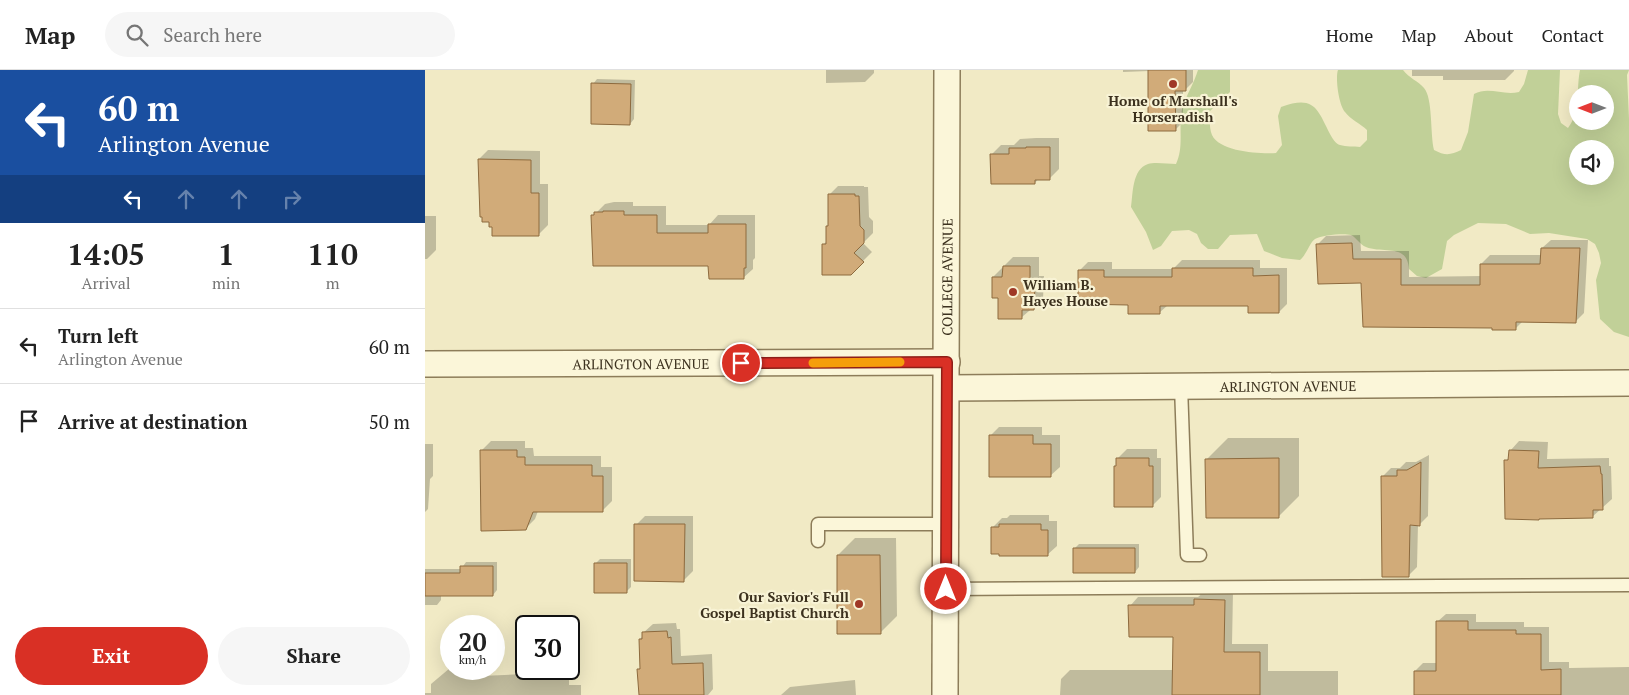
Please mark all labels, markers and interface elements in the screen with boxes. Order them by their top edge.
search box [105,12,455,57]
text: Map [25,19,75,51]
icon: search [123,21,151,49]
text: Search here [163,22,262,47]
text: Home [1326,23,1373,47]
text: Map [1401,23,1436,47]
text: About [1464,23,1513,47]
text: Contact [1541,23,1604,47]
marker: Home of Marshall's Horseradish [1167,78,1179,90]
text: 60 m [98,85,179,131]
north arrow [1569,85,1614,130]
map controls [1569,85,1614,185]
icon: left [15,90,80,155]
place label: Home of Marshall's Horseradish [1108,91,1238,126]
text: Arlington Avenue [98,129,270,158]
button: sound [1569,140,1614,185]
icon: left [119,185,147,213]
icon: ahead [172,185,200,213]
icon: ahead [225,185,253,213]
icon: right [278,185,306,213]
street label: COLLEGE AVENUE [937,218,956,336]
text: 14:05 [67,234,145,274]
text: 1 [218,234,235,274]
text: 110 [307,234,358,274]
text: Arrival [81,272,131,294]
text: min [212,272,240,294]
text: m [326,272,339,294]
place label: William B. Hayes House [1023,275,1108,310]
marker: William B. Hayes House [1007,286,1019,298]
text: Turn left [58,323,139,348]
icon: left [15,332,43,360]
text: 60 m [369,334,410,359]
pin [720,342,762,384]
text: Arlington Avenue [58,348,183,370]
icon: arrive [727,349,755,377]
street label: ARLINGTON AVENUE [573,353,709,373]
street label: ARLINGTON AVENUE [1220,375,1356,396]
icon: arrive [15,407,43,435]
text: Arrive at destination [58,409,247,434]
text: 50 m [369,409,410,434]
position arrow [919,562,971,614]
place label: Our Savior's Full Gospel Baptist Church [700,587,849,622]
marker: Our Savior's Full Gospel Baptist Church [853,598,865,610]
speed limit sign: 30 [515,615,580,680]
text: 20 [458,625,487,658]
button: Exit [15,627,208,685]
button: Share [218,627,410,685]
text: km/h [459,652,486,667]

